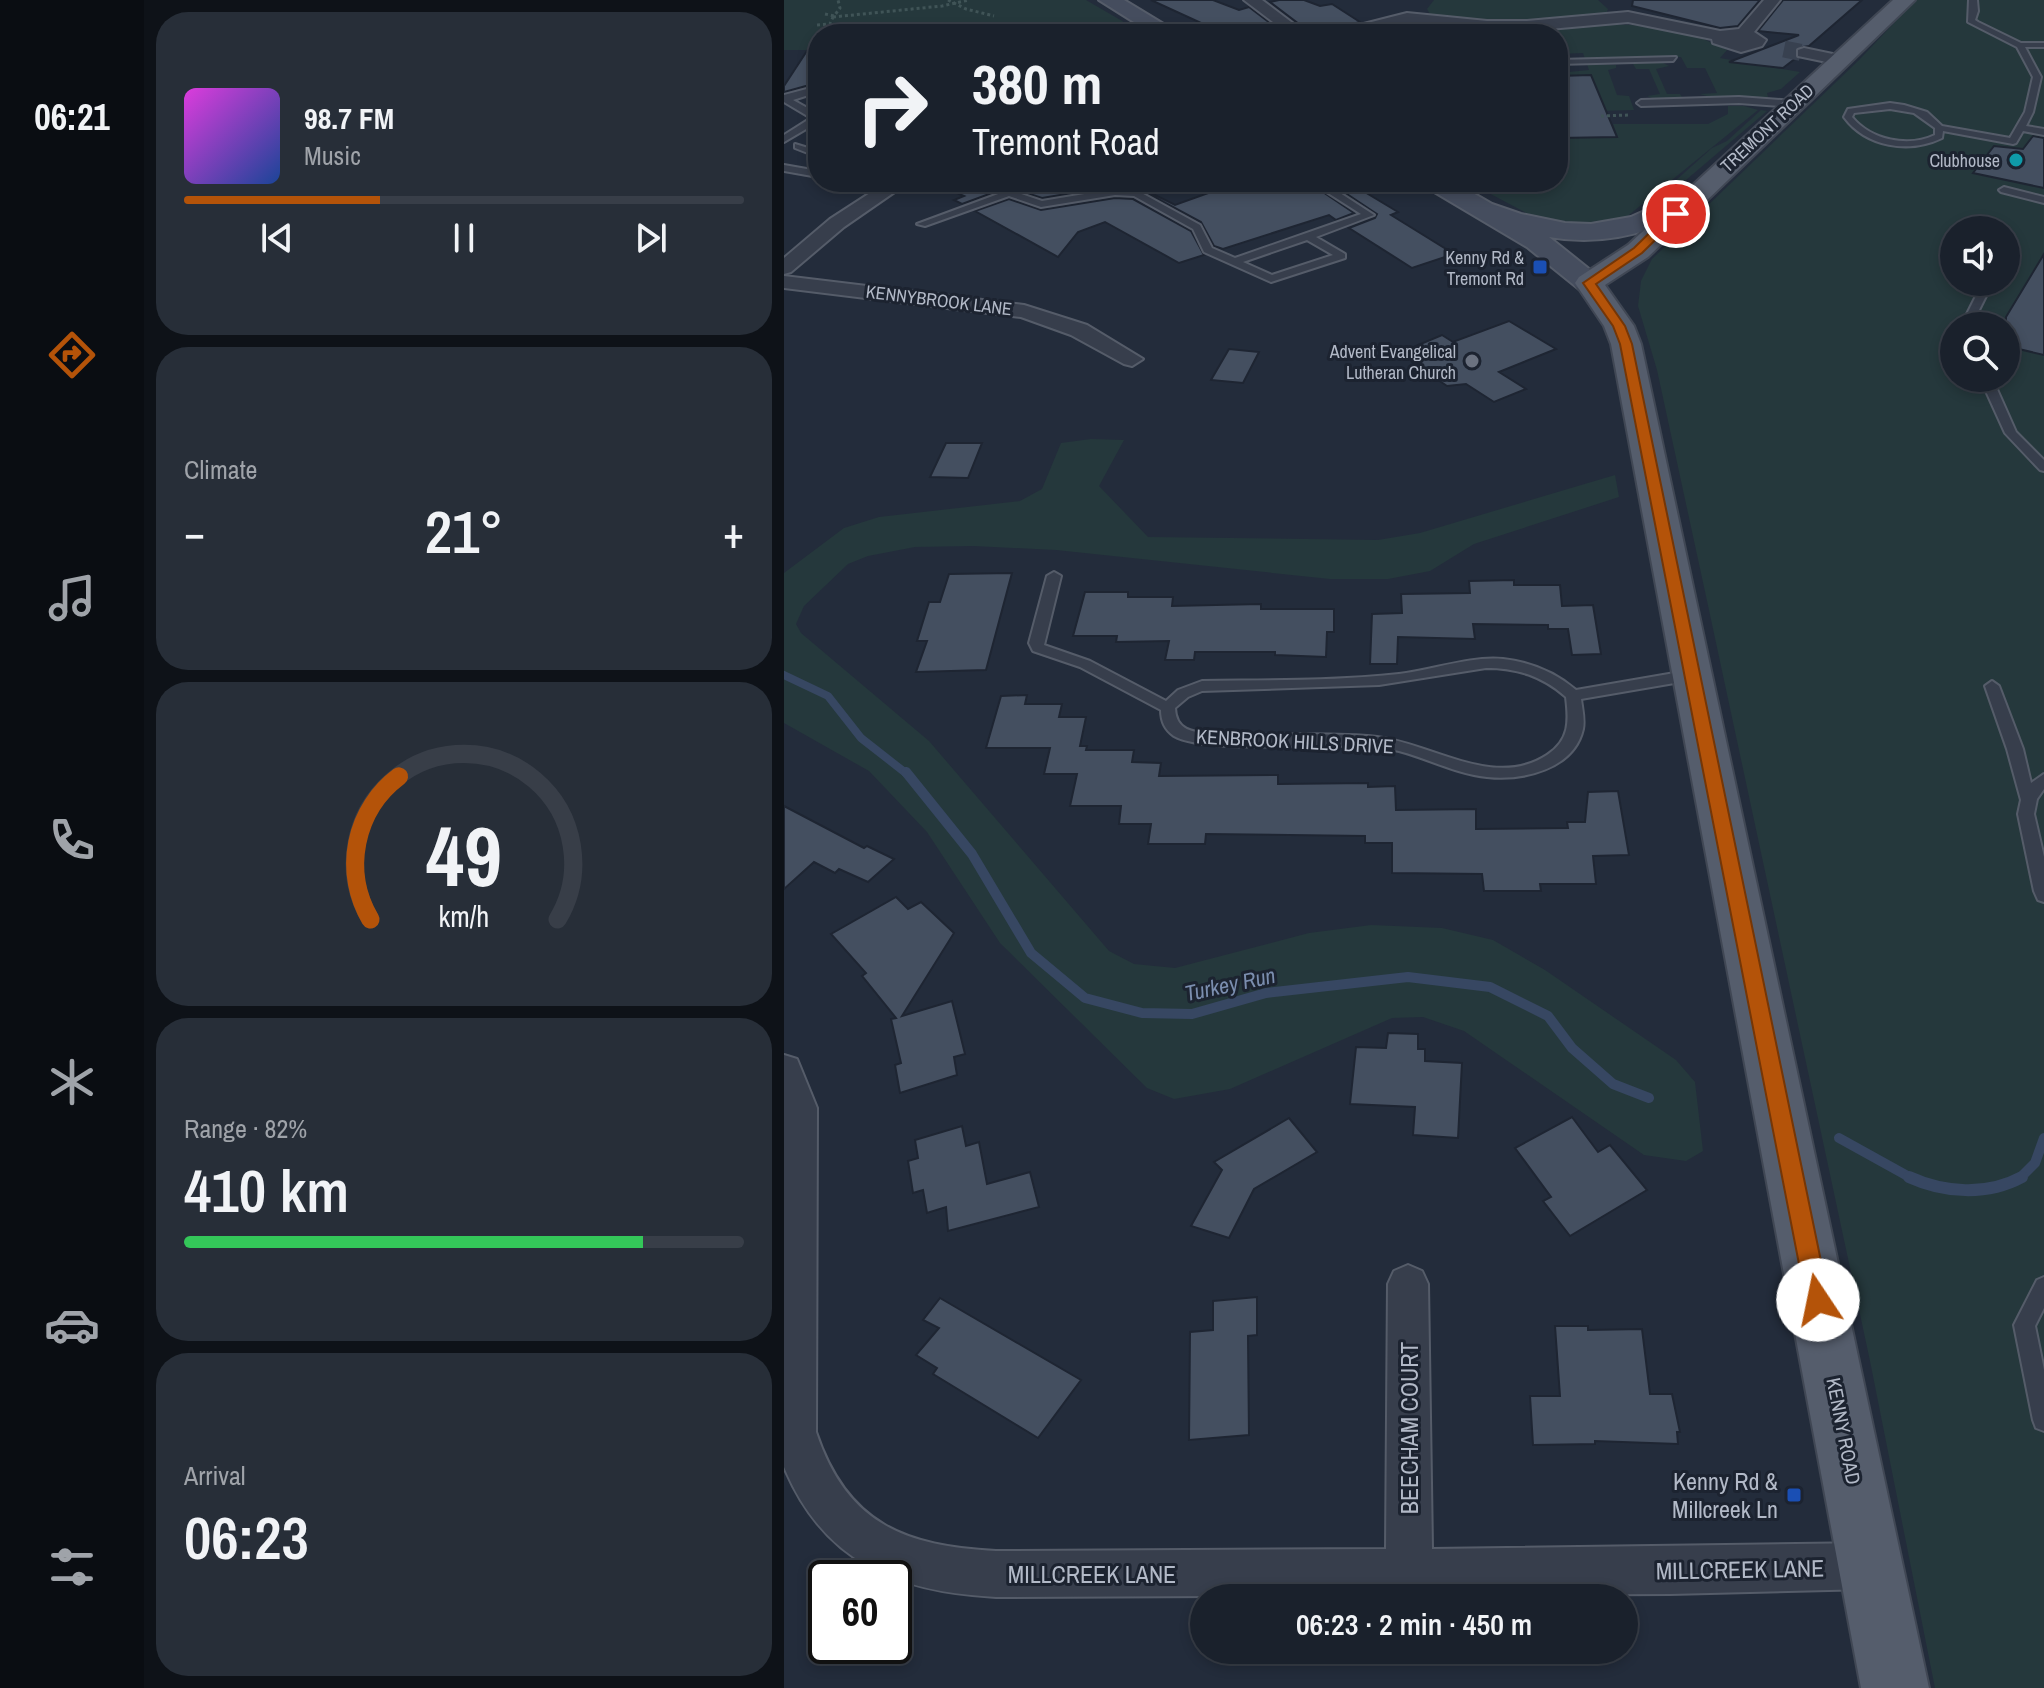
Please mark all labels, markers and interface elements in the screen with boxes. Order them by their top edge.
text: 380 m [972,46,1102,121]
icon: right [840,56,944,160]
street label: TREMONT ROAD [1715,78,1819,178]
text: 06:21 [34,93,110,141]
text: 98.7 FM [304,98,394,138]
text: Tremont Road [972,118,1160,166]
text: Music [304,138,361,173]
place label: Clubhouse [1929,148,2000,173]
marker: Clubhouse [2007,151,2025,169]
pin [1642,180,1710,248]
icon: arrive [1654,192,1698,236]
icon: previous [255,216,299,260]
icon: pause [442,216,486,260]
icon: next [629,216,673,260]
map controls [1940,216,2020,392]
button: sound [1940,216,2020,296]
place label: Kenny Rd & Tremont Rd [1445,245,1524,291]
marker: Kenny Rd & Tremont Rd [1531,258,1549,276]
street label: KENNYBROOK LANE [865,279,1013,321]
button: search [1940,312,2020,392]
icon: directions [44,327,100,383]
place label: Advent Evangelical Lutheran Church [1329,339,1456,385]
marker: Advent Evangelical Lutheran Church [1463,352,1481,370]
text: Climate [184,452,257,487]
text: 21° [425,491,503,572]
text: − [184,502,205,562]
text: + [723,502,744,562]
icon: music [44,570,100,626]
street label: KENBROOK HILLS DRIVE [1196,722,1394,760]
text: 49 [426,800,502,912]
icon: phone [44,812,100,868]
text: km/h [439,897,489,936]
water label: Turkey Run [1182,960,1278,1008]
icon: climate [44,1054,100,1110]
text: Range · 82% [184,1111,307,1146]
text: 410 km [184,1150,349,1231]
position arrow [1776,1258,1860,1342]
icon: car [44,1297,100,1353]
street label: BEECHAM COURT [1393,1342,1425,1514]
street label: KENNY ROAD [1820,1375,1868,1487]
text: Arrival [184,1458,246,1493]
place label: Kenny Rd & Millcreek Ln [1672,1465,1778,1525]
marker: Kenny Rd & Millcreek Ln [1785,1486,1803,1504]
text: 06:23 [184,1497,309,1578]
icon: filters [44,1539,100,1595]
street label: MILLCREEK LANE [1656,1552,1824,1586]
street label: MILLCREEK LANE [1008,1558,1176,1590]
speed limit sign: 60 [808,1560,912,1664]
text: 06:23 · 2 min · 450 m [1296,1604,1532,1644]

